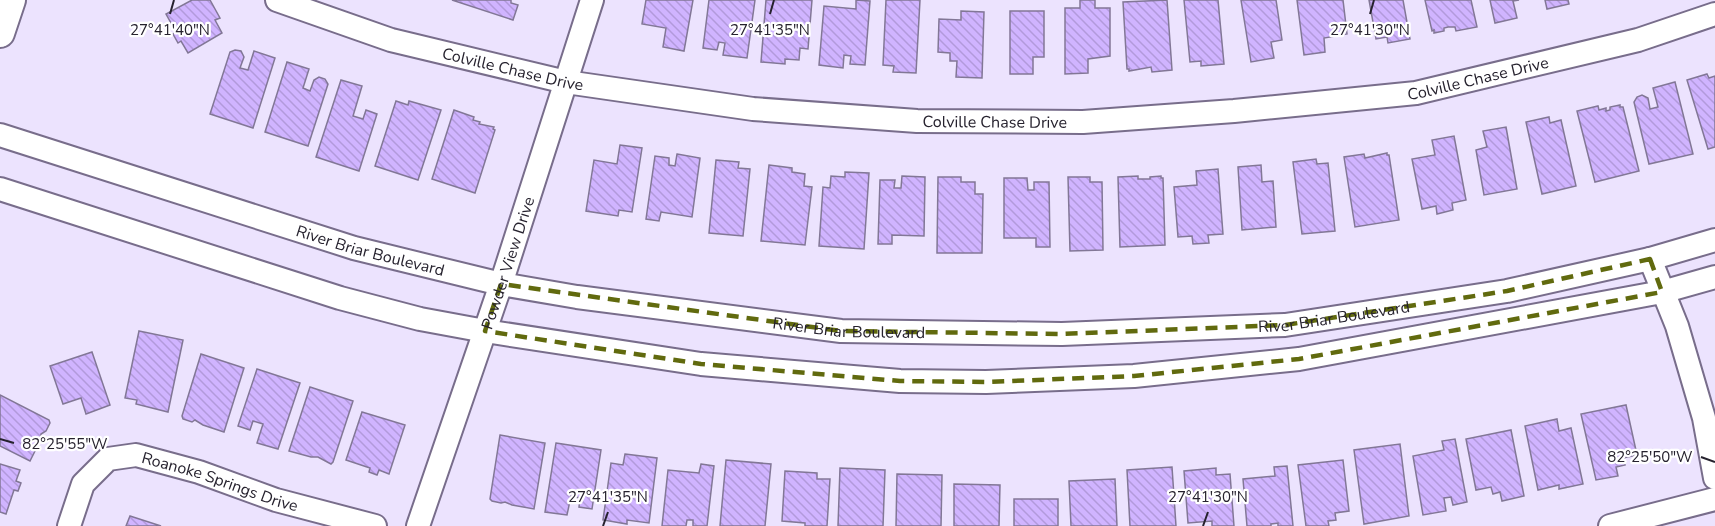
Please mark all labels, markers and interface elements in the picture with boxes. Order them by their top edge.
text: 27°41'40"N [130,20,210,40]
text: 27°41'35"N [730,20,810,40]
text: 27°41'30"N [1330,20,1410,40]
street label: Colville Chase Drive [440,43,585,96]
street label: Colville Chase Drive [1406,52,1551,106]
street label: Colville Chase Drive [923,111,1067,134]
street label: Powder View Drive [476,194,540,332]
street label: River Briar Boulevard [293,220,447,282]
street label: River Briar Boulevard [1258,296,1411,338]
street label: River Briar Boulevard [771,312,925,344]
text: 82°25'55"W [22,434,108,454]
street label: Roanoke Springs Drive [139,447,300,517]
text: 82°25'50"W [1607,447,1693,467]
text: 27°41'35"N [568,487,648,507]
text: 27°41'30"N [1168,487,1248,507]

